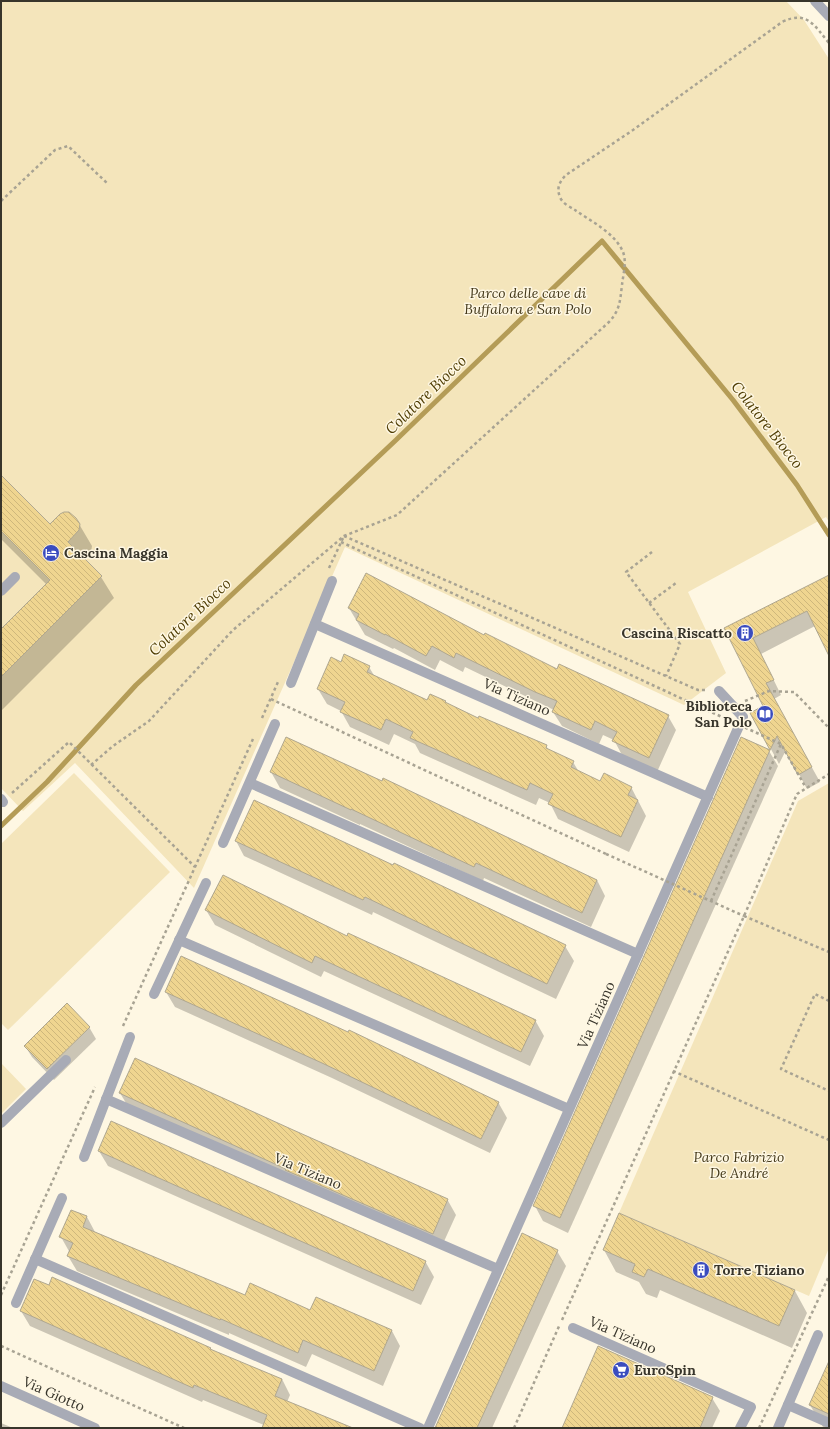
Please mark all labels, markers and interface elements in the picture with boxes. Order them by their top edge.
park label: Parco delle cave di Buffalora e San Polo [464,284,592,318]
water label: Colatore Biocco [381,351,470,438]
water label: Colatore Biocco [727,377,807,472]
hotel icon: Cascina Maggia [41,543,61,563]
place label: Cascina Maggia [64,544,169,562]
water label: Colatore Biocco [145,574,235,660]
building icon: Cascina Riscatto [735,623,755,643]
place label: Cascina Riscatto [621,624,732,642]
street label: Via Tiziano [480,674,553,720]
place label: Biblioteca San Polo [686,697,753,731]
library icon: Biblioteca San Polo [755,704,775,724]
street label: Via Tiziano [573,979,619,1052]
street label: Via Tiziano [271,1148,345,1193]
park label: Parco Fabrizio De André [694,1148,784,1182]
building icon: Torre Tiziano [691,1260,711,1280]
place label: Torre Tiziano [714,1261,805,1279]
street label: Via Tiziano [586,1312,659,1358]
supermarket icon: EuroSpin [611,1360,631,1380]
place label: EuroSpin [634,1361,696,1379]
street label: Via Giotto [19,1372,88,1416]

